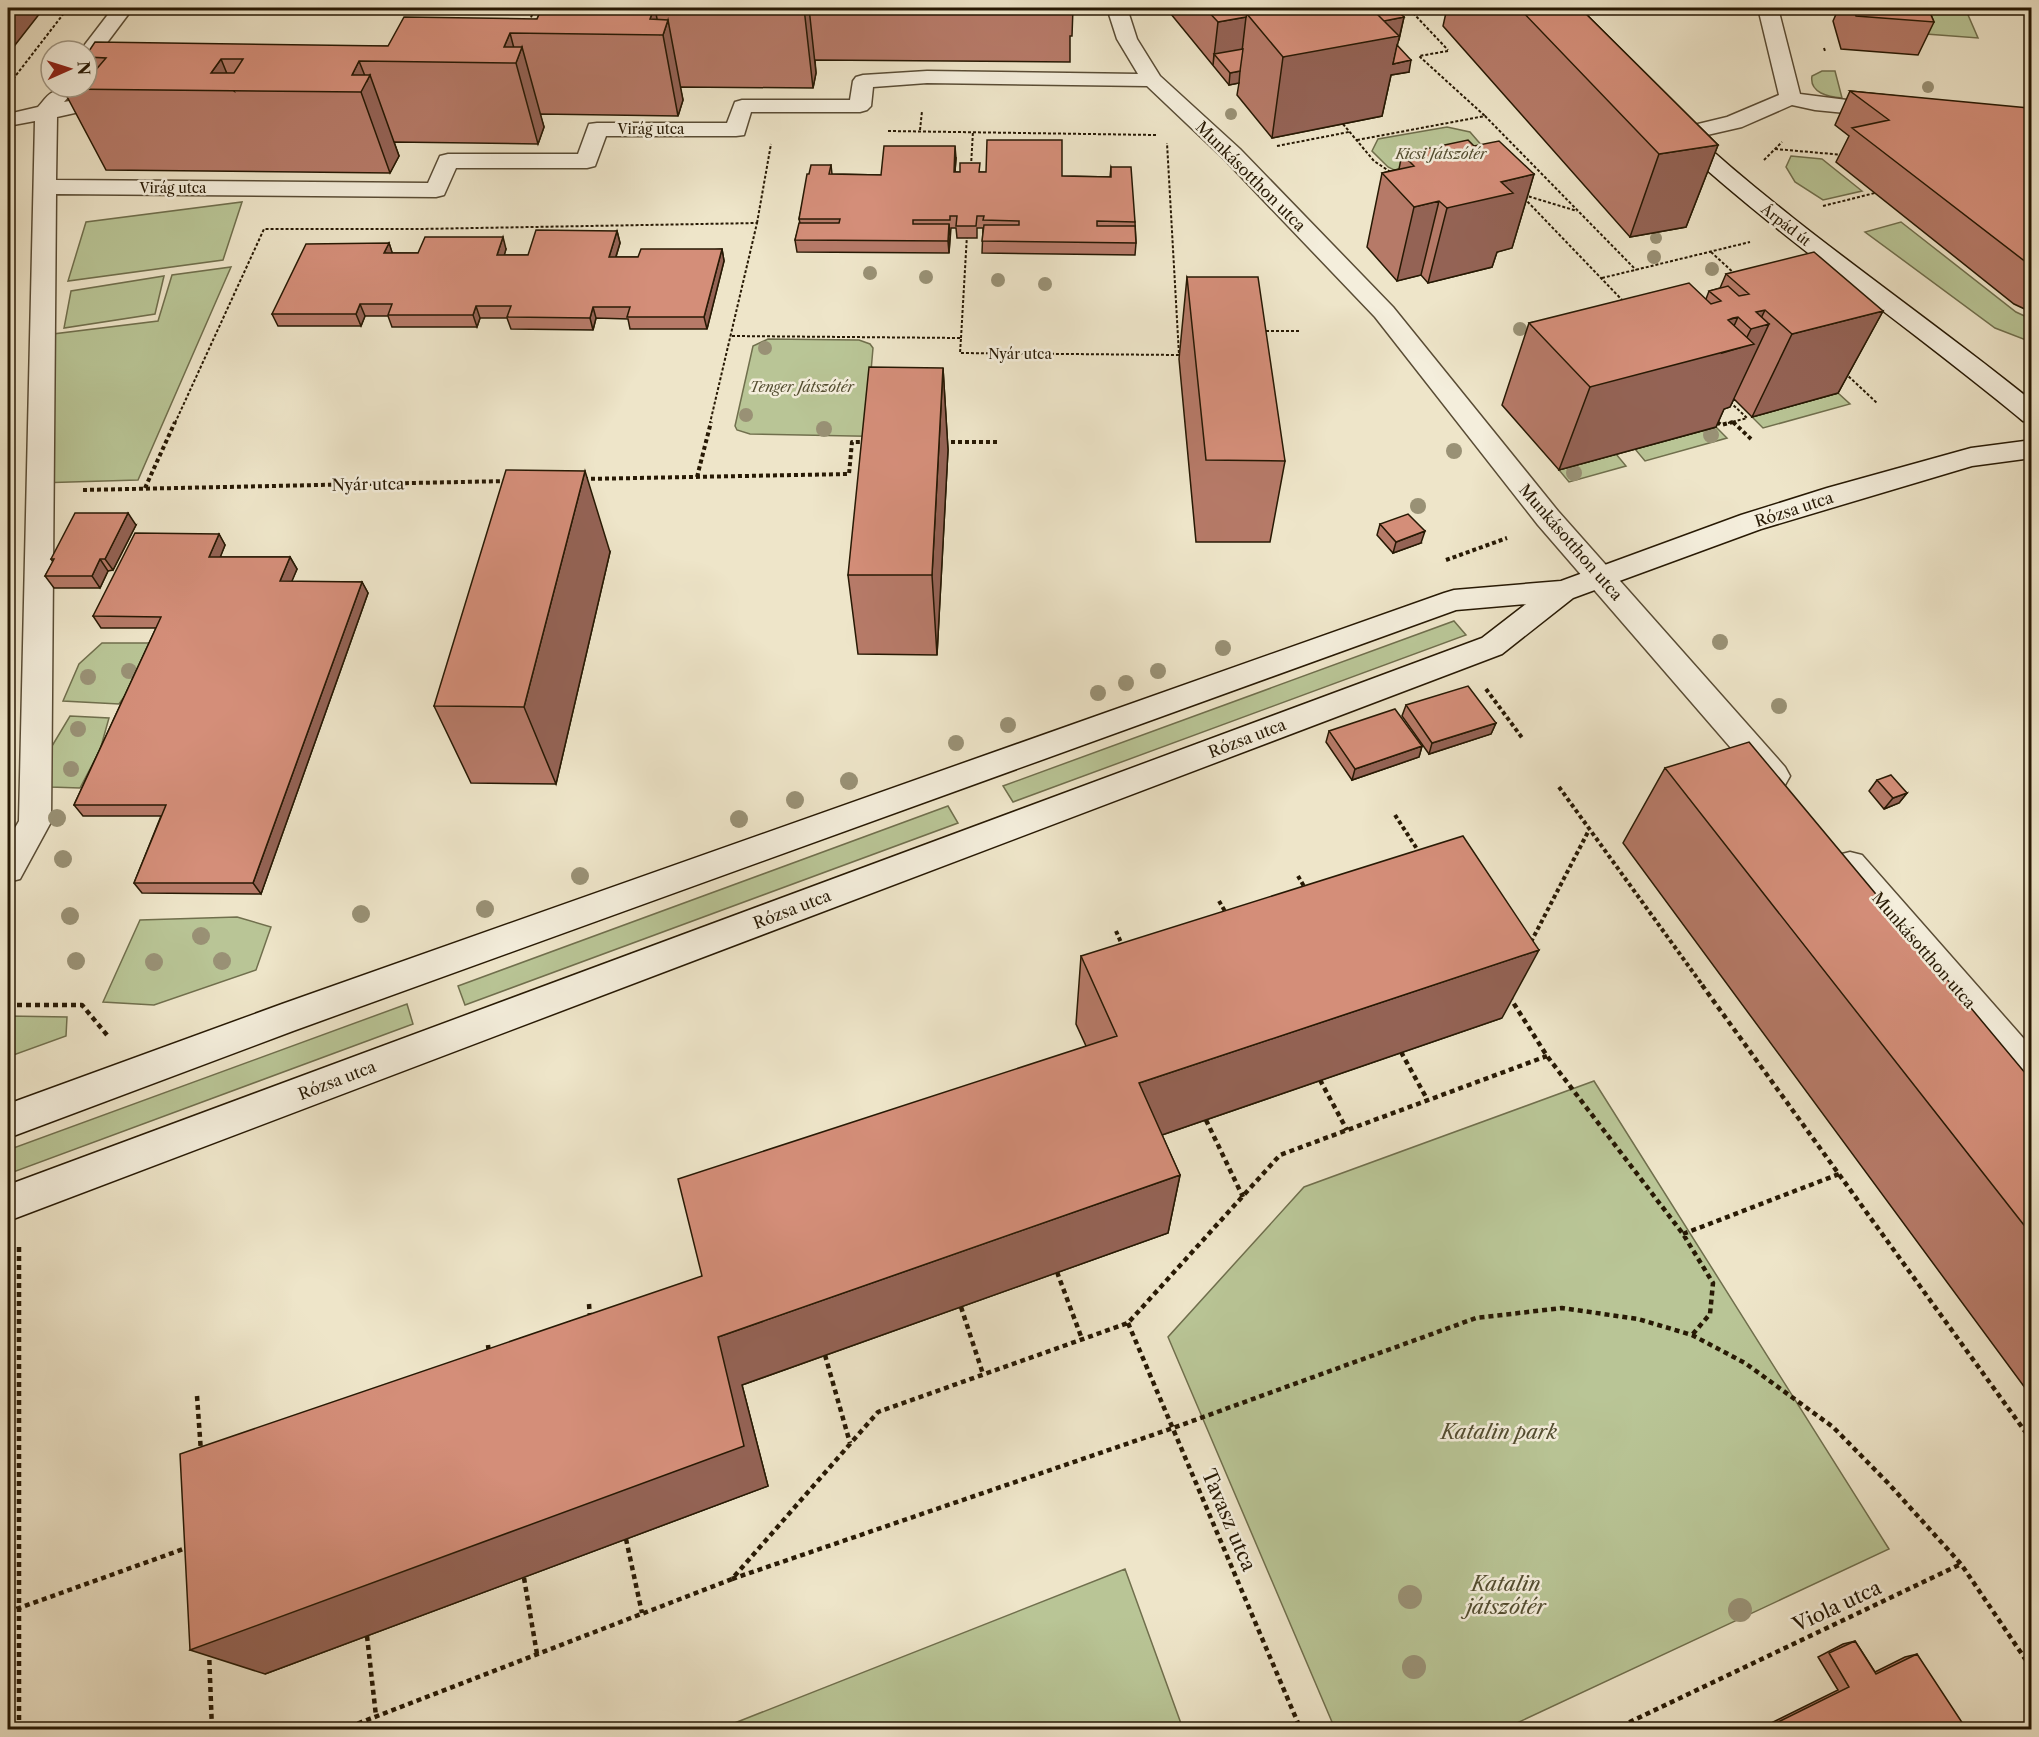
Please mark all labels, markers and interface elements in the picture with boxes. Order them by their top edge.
north arrow [39,39,99,99]
text: N [74,61,94,76]
street label: Munkásotthon utca [1192,117,1311,236]
street label: Virág utca [617,120,685,138]
park label: Kicsi Játszótér [1394,145,1488,163]
street label: Virág utca [139,179,207,197]
street label: Árpád út [1757,199,1814,250]
street label: Nyár utca [988,345,1052,363]
park label: Tenger Játszótér [750,378,856,396]
street label: Nyár utca [331,473,405,495]
street label: Munkásotthon utca [1515,480,1627,605]
street label: Rózsa utca [1752,487,1836,531]
street label: Rózsa utca [1205,714,1289,762]
street label: Rózsa utca [750,885,834,933]
street label: Munkásotthon utca [1868,888,1980,1013]
street label: Rózsa utca [295,1056,379,1104]
park label: Katalin park [1439,1420,1558,1444]
street label: Tavasz utca [1197,1465,1261,1575]
park label: Katalin játszótér [1460,1572,1548,1619]
street label: Viola utca [1788,1575,1885,1637]

